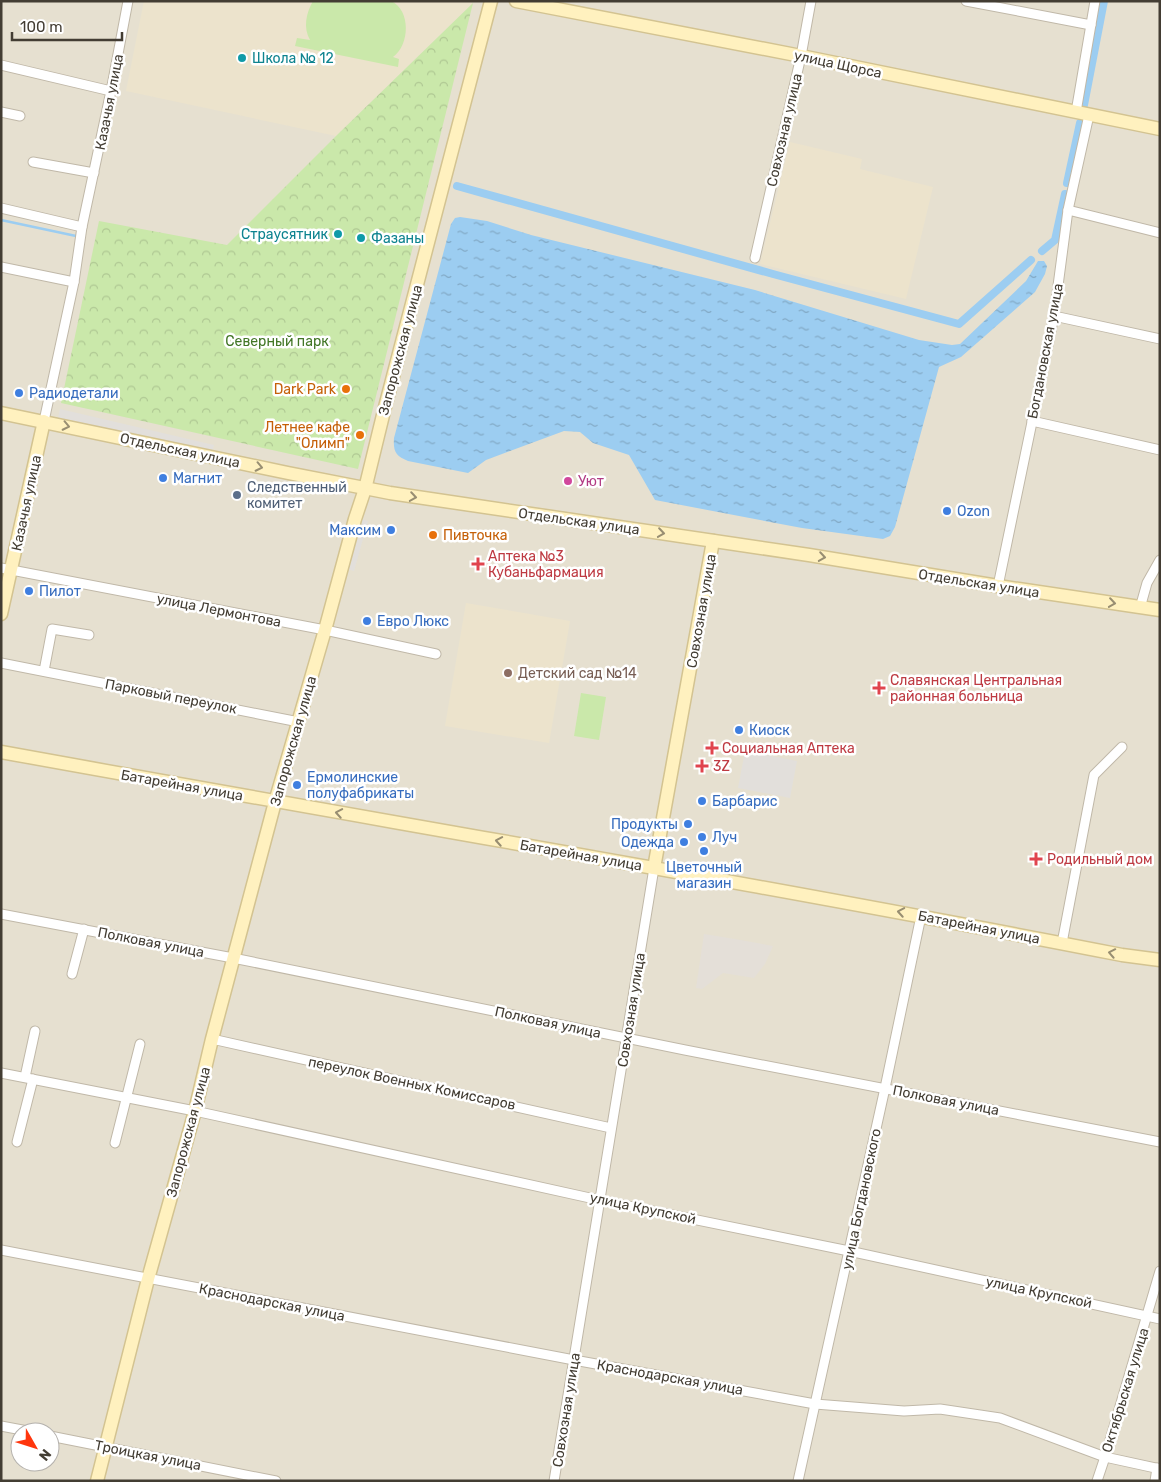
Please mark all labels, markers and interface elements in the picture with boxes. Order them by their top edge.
scale bar [12,10,122,42]
text: 100 m [20,18,62,36]
street label: улица Щорса [793,47,883,82]
place label: Школа № 12 [252,50,334,67]
marker: Школа № 12 [236,52,248,64]
street label: Казачья улица [92,53,127,152]
street label: Совхозная улица [763,72,806,188]
place label: Страусятник [241,226,328,243]
marker: Страусятник [332,228,344,240]
place label: Фазаны [371,230,424,247]
marker: Фазаны [355,232,367,244]
street label: Богдановская улица [1024,282,1067,420]
street label: Запорожская улица [375,283,426,417]
park label: Северный парк [225,333,329,350]
place label: Dark Park [274,381,337,398]
marker: Dark Park [340,383,352,395]
place label: Радиодетали [29,385,118,402]
marker: Радиодетали [13,387,25,399]
place label: Летнее кафе "Олимп" [264,419,350,452]
one-way arrow [62,420,71,431]
street label: Отдельская улица [118,429,241,472]
marker: Летнее кафе "Олимп" [354,429,366,441]
street label: Казачья улица [8,454,45,553]
one-way arrow [255,461,264,472]
place label: Магнит [173,470,222,487]
marker: Магнит [157,472,169,484]
place label: Уют [578,473,604,490]
marker: Уют [562,475,574,487]
place label: Следственный комитет [247,479,347,512]
marker: Следственный комитет [231,489,243,501]
one-way arrow [409,491,418,501]
place label: Ozon [957,503,990,520]
street label: Отдельская улица [517,505,641,538]
marker: Ozon [941,505,953,517]
place label: Максим [329,522,381,539]
marker: Максим [385,524,397,536]
place label: Пивточка [443,527,508,544]
one-way arrow [657,527,665,538]
marker: Пивточка [427,529,439,541]
place label: Аптека №3 Кубаньфармация [488,548,604,581]
one-way arrow [817,551,826,561]
street label: Совхозная улица [683,553,720,669]
marker: Аптека №3 Кубаньфармация [472,558,484,570]
street label: Отдельская улица [917,566,1041,601]
place label: Пилот [39,583,81,600]
marker: Пилот [23,585,35,597]
street label: улица Лермонтова [155,590,283,631]
one-way arrow [1108,598,1117,608]
place label: Евро Люкс [377,613,449,630]
marker: Евро Люкс [361,615,373,627]
place label: Детский сад №14 [518,665,637,682]
marker: Детский сад №14 [502,667,514,679]
place label: Славянская Центральная районная больница [890,672,1062,705]
street label: Запорожская улица [267,674,320,808]
street label: Парковый переулок [104,675,239,718]
marker: Славянская Центральная районная больница [872,681,886,695]
place label: Киоск [749,722,790,739]
marker: Киоск [733,724,745,736]
place label: Социальная Аптека [722,740,855,757]
marker: Социальная Аптека [706,742,718,754]
place label: 3Z [713,758,730,775]
marker: 3Z [695,759,709,773]
street label: Батарейная улица [119,766,244,805]
place label: Ермолинские полуфабрикаты [307,769,414,802]
marker: Ермолинские полуфабрикаты [291,779,303,791]
place label: Барбарис [712,793,778,810]
marker: Барбарис [696,795,708,807]
one-way arrow [335,808,344,818]
place label: Продукты [611,816,678,833]
marker: Продукты [682,818,694,830]
place label: Луч [712,829,737,846]
marker: Луч [696,831,708,843]
place label: Одежда [621,834,674,851]
one-way arrow [495,836,504,846]
street label: Батарейная улица [518,836,643,875]
marker: Одежда [678,836,690,848]
marker: Цветочный магазин [698,845,710,857]
place label: Родильный дом [1047,851,1152,868]
marker: Родильный дом [1029,852,1043,866]
place label: Цветочный магазин [666,859,742,892]
one-way arrow [896,907,905,918]
street label: Батарейная улица [916,907,1041,948]
street label: Полковая улица [96,924,206,961]
one-way arrow [1107,948,1116,958]
street label: Совхозная улица [614,952,649,1068]
street label: Полковая улица [493,1003,603,1042]
street label: переулок Военных Комиссаров [307,1053,517,1114]
street label: Запорожская улица [163,1065,214,1199]
street label: Полковая улица [891,1082,1001,1119]
street label: улица Богдановского [838,1127,885,1271]
street label: улица Крупской [588,1189,698,1228]
street label: улица Крупской [984,1273,1094,1312]
street label: Краснодарская улица [198,1280,346,1325]
street label: Октябрьская улица [1098,1326,1153,1455]
street label: Совхозная улица [549,1352,584,1468]
street label: Краснодарская улица [596,1356,744,1399]
north arrow [10,1422,60,1472]
street label: Троицкая улица [93,1437,203,1474]
text: N [35,1446,54,1464]

